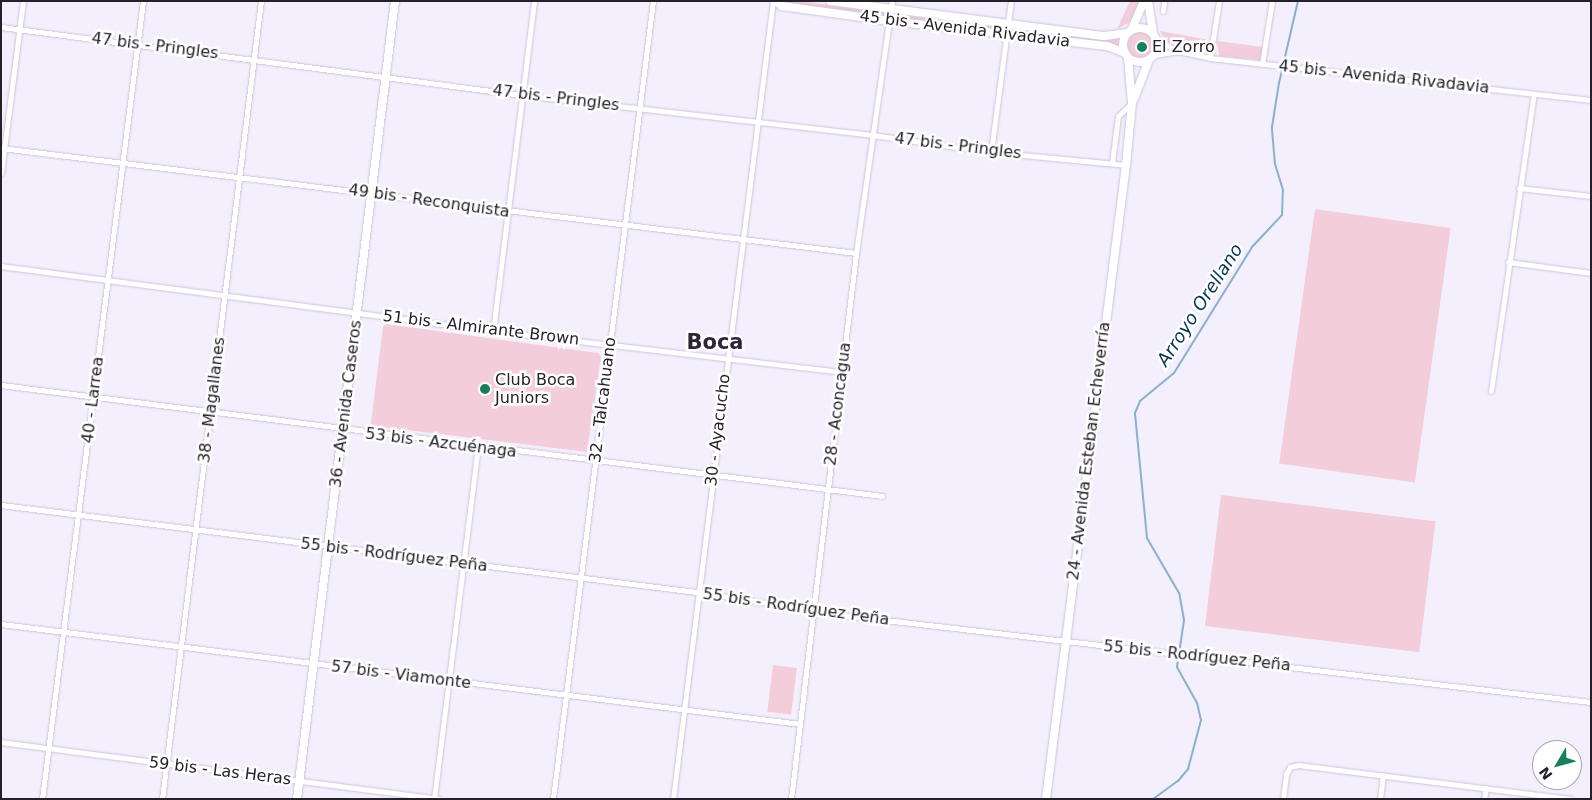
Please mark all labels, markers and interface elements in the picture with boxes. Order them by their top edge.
street label: 45 bis - Avenida Rivadavia [859,7,1071,51]
street label: 47 bis - Pringles [90,29,220,63]
place label: El Zorro [1152,37,1215,57]
marker: El Zorro [1136,41,1148,53]
street label: 45 bis - Avenida Rivadavia [1278,56,1490,98]
street label: 47 bis - Pringles [491,81,621,115]
street label: 47 bis - Pringles [893,129,1023,163]
street label: 49 bis - Reconquista [347,180,511,222]
water label: Arroyo Orellano [1152,240,1248,370]
street label: 51 bis - Almirante Brown [382,306,580,350]
street label: 36 - Avenida Caseros [326,319,366,489]
street label: 24 - Avenida Esteban Echeverría [1064,321,1114,581]
district label: Boca [686,329,744,355]
street label: 38 - Magallanes [195,336,229,464]
street label: 32 - Talcahuano [586,336,620,464]
street label: 28 - Aconcagua [821,341,855,467]
street label: 40 - Larrea [78,356,108,444]
place label: Club Boca Juniors [495,370,575,408]
street label: 30 - Ayacucho [702,373,734,487]
marker: Club Boca Juniors [479,383,491,395]
street label: 53 bis - Azcuénaga [364,424,518,462]
street label: 55 bis - Rodríguez Peña [299,534,489,576]
street label: 55 bis - Rodríguez Peña [701,584,891,630]
street label: 55 bis - Rodríguez Peña [1102,637,1292,675]
street label: 57 bis - Viamonte [330,657,472,693]
north arrow [1532,740,1582,790]
street label: 59 bis - Las Heras [148,753,292,789]
text: N [1536,764,1556,783]

